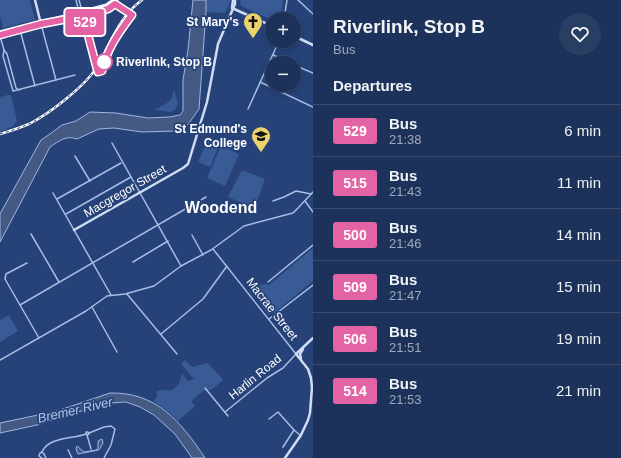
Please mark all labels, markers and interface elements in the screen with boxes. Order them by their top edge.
line badge: 529 [62,9,108,35]
church icon: St Mary's [242,11,264,39]
map controls [265,12,301,92]
button: + [265,12,301,48]
button: heart [559,13,601,55]
text: 529 [73,14,97,30]
place label: St Mary's [186,15,239,29]
text: Riverlink, Stop B [333,16,485,37]
text: Bus [333,42,355,57]
marker: Riverlink, Stop B [95,53,113,71]
place label: Riverlink, Stop B [116,55,212,69]
button: − [265,56,301,92]
text: Departures [333,77,412,94]
text: Bus [389,115,417,132]
place label: St Edmund's College [174,122,247,150]
text: 6 min [564,122,601,139]
text: 529 [343,123,367,139]
school or university icon: St Edmund's College [250,125,272,153]
text: 21:38 [389,132,422,147]
street label: Macgregor Street [81,161,169,220]
text: Bus [389,167,417,184]
text: 11 min [557,174,601,191]
text: 515 [343,175,367,191]
text: 21:43 [389,184,422,199]
district label: Woodend [185,199,257,216]
text: Bus [389,219,417,236]
text: 14 min [556,226,601,243]
text: 500 [343,227,367,243]
text: 21:46 [389,236,422,251]
text: Bus [389,271,417,288]
street label: Macrae Street [243,275,301,344]
text: 15 min [556,278,601,295]
text: 509 [343,279,367,295]
text: 21:47 [389,288,422,303]
text: Bus [389,323,417,340]
text: 19 min [556,330,601,347]
text: 506 [343,331,367,347]
text: 21:51 [389,340,422,355]
street label: Harlin Road [226,352,284,402]
text: Bus [389,375,417,392]
text: 21 min [556,382,601,399]
text: 514 [343,383,367,399]
text: 21:53 [389,392,422,407]
water label: Bremer River [36,394,115,426]

